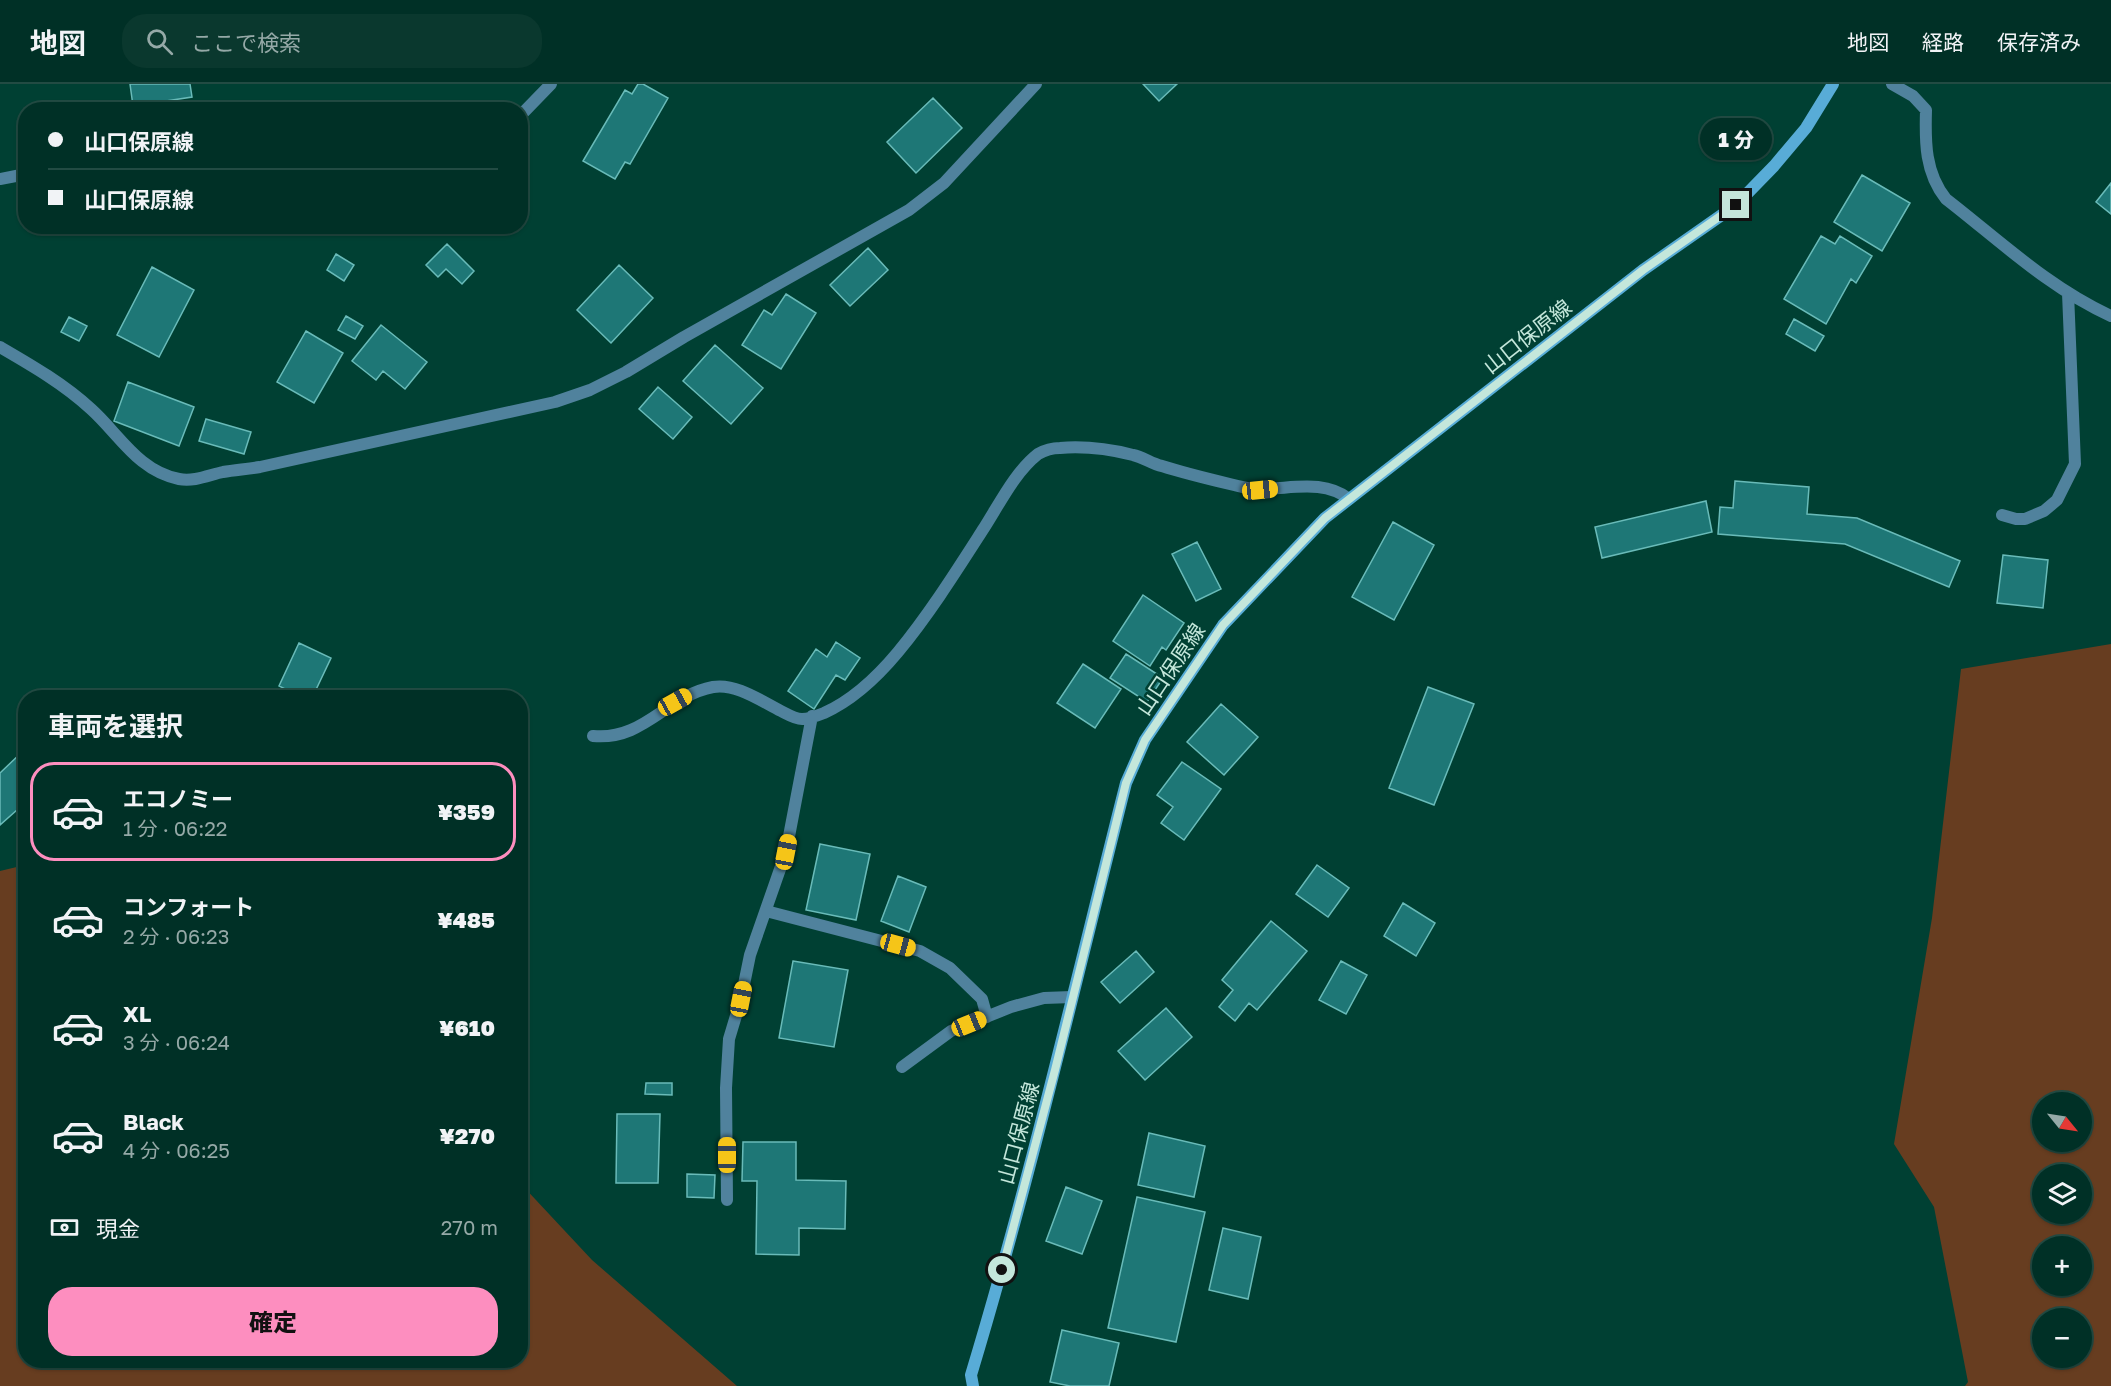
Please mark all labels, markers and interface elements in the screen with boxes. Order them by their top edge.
search box [122,14,542,68]
icon: search [143,25,176,58]
text: 地図 [30,26,86,59]
text: ここで検索 [191,29,301,56]
text: 地図 [1847,29,1889,55]
text: 経路 [1922,29,1964,55]
text: 保存済み [1997,29,2081,55]
callout: 1 分 [1700,118,1772,160]
text: 1 分 [1718,127,1754,151]
text: 山口保原線 [84,128,194,155]
text: 山口保原線 [84,186,194,213]
route end [1722,191,1749,218]
street label: 山口保原線 [1478,293,1576,379]
car [1241,479,1279,501]
street label: 山口保原線 [1130,618,1210,720]
car [655,685,695,719]
text: 車両を選択 [48,710,183,742]
icon: car [51,785,105,839]
text: エコノミー [123,785,233,812]
text: ¥359 [437,798,495,825]
text: 1 分 · 06:22 [123,816,227,840]
car [774,833,798,871]
icon: car [51,893,105,947]
text: コンフォート [123,893,254,920]
text: ¥485 [437,906,495,933]
text: 2 分 · 06:23 [123,924,229,948]
car [878,932,918,958]
car [729,980,753,1018]
text: XL [123,1000,151,1027]
icon: car [51,1001,105,1055]
car [949,1009,989,1039]
text: ¥610 [439,1014,495,1041]
text: 3 分 · 06:24 [123,1030,230,1054]
street label: 山口保原線 [992,1079,1044,1187]
north arrow [2032,1092,2092,1152]
map controls [2032,1092,2092,1368]
text: Black [123,1108,184,1135]
icon: car [51,1109,105,1163]
text: ¥270 [439,1122,495,1149]
car [718,1137,736,1173]
text: 4 分 · 06:25 [123,1138,230,1162]
button: layers [2032,1164,2092,1224]
icon: cash [48,1211,81,1244]
text: 現金 [96,1215,140,1242]
text: 270 m [441,1215,498,1239]
button: + [2032,1236,2092,1296]
route start [988,1256,1015,1283]
button: 確定 [48,1287,498,1356]
button: − [2032,1308,2092,1368]

